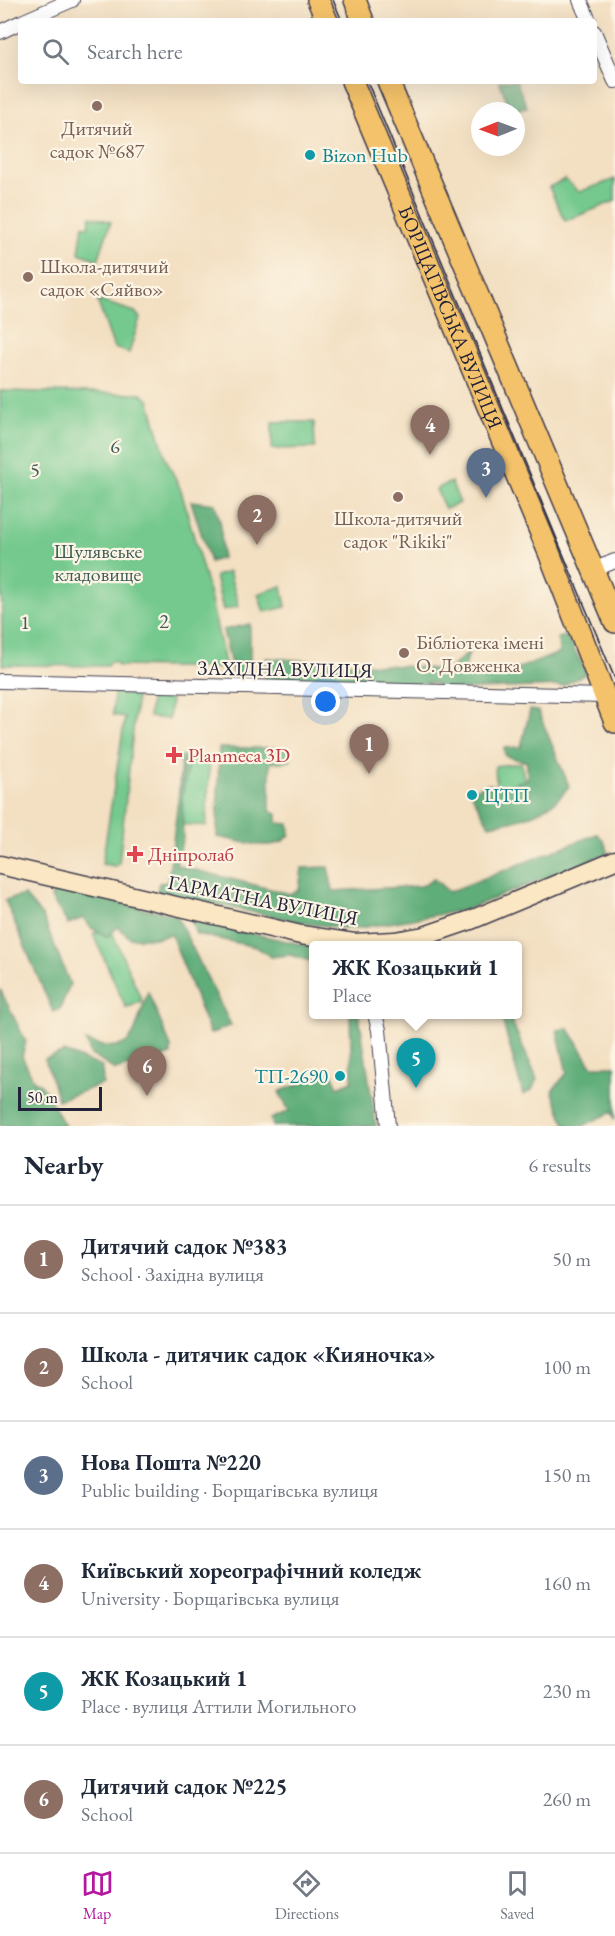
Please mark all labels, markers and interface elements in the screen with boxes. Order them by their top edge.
search box [18,18,597,84]
icon: search [39,35,72,68]
text: Search here [87,37,182,66]
marker: Дитячий садок №687 [90,99,104,113]
north arrow [471,102,525,156]
place label: Дитячий садок №687 [50,115,145,164]
place label: Bizon Hub [322,142,408,168]
marker: Bizon Hub [303,148,317,162]
street label: БОРЩАГІВСЬКА ВУЛИЦЯ [392,201,509,433]
place label: Школа-дитячий садок «Сяйво» [40,253,169,302]
marker: Школа-дитячий садок «Сяйво» [21,270,35,284]
pin: 4 [410,406,450,455]
park label: 6 [110,433,120,459]
pin: 3 [466,448,506,498]
park label: 5 [30,457,40,483]
marker: Школа-дитячий садок "Rikiki" [391,490,405,504]
pin: 2 [238,496,276,545]
place label: Школа-дитячий садок "Rikiki" [334,505,463,554]
park label: Шулявське кладовище [54,538,142,587]
park label: 2 [159,608,169,634]
park label: 1 [20,609,30,635]
place label: Бібліотека імені О. Довженка [416,629,544,678]
marker: Бібліотека імені О. Довженка [397,646,411,660]
street label: ЗАХІДНА ВУЛИЦЯ [197,654,373,684]
your location [311,687,340,716]
pin: 1 [350,724,388,774]
place label: Planmeca 3D [188,742,290,768]
marker: Planmeca 3D [165,746,183,764]
place label: ЦТП [484,782,530,808]
marker: ЦТП [465,788,479,802]
place label: Дніпролаб [148,841,234,867]
marker: Дніпролаб [126,845,144,863]
street label: ГАРМАТНА ВУЛИЦЯ [166,869,360,931]
popup [309,941,522,1019]
text: ЖК Козацький 1 [332,953,499,982]
text: Place [332,982,372,1008]
pin: 5 [396,1038,436,1088]
pin: 6 [128,1046,166,1096]
place label: ТП-2690 [254,1063,328,1089]
marker: ТП-2690 [333,1069,347,1083]
scale bar [18,1084,102,1112]
text: 50 m [27,1087,58,1108]
text: Nearby [24,1148,104,1182]
text: 6 results [528,1152,591,1178]
text: Дитячий садок №383 [81,1232,287,1261]
text: 1 [38,1246,49,1272]
text: 50 m [552,1246,591,1272]
text: School · Західна вулиця [81,1261,264,1287]
text: Школа - дитячик садок «Кияночка» [81,1340,436,1369]
text: 2 [38,1354,49,1380]
text: 100 m [543,1354,591,1380]
text: School [81,1369,133,1395]
text: Нова Пошта №220 [81,1448,261,1477]
text: 3 [38,1462,49,1488]
text: 150 m [543,1462,591,1488]
text: Public building · Борщагівська вулиця [81,1477,378,1503]
text: Київський хореографічний коледж [81,1556,421,1585]
text: 4 [38,1570,49,1596]
text: 160 m [543,1570,591,1596]
text: University · Борщагівська вулиця [81,1585,339,1611]
text: ЖК Козацький 1 [81,1664,247,1693]
text: 5 [38,1678,49,1704]
text: 230 m [543,1678,591,1704]
text: Place · вулиця Аттили Могильного [81,1693,356,1719]
text: Дитячий садок №225 [81,1772,287,1801]
text: 6 [38,1786,49,1812]
text: 260 m [543,1786,591,1812]
text: School [81,1801,133,1827]
tab: Map [81,1867,114,1924]
tab: Directions [275,1867,339,1924]
tab: Saved [500,1867,534,1924]

